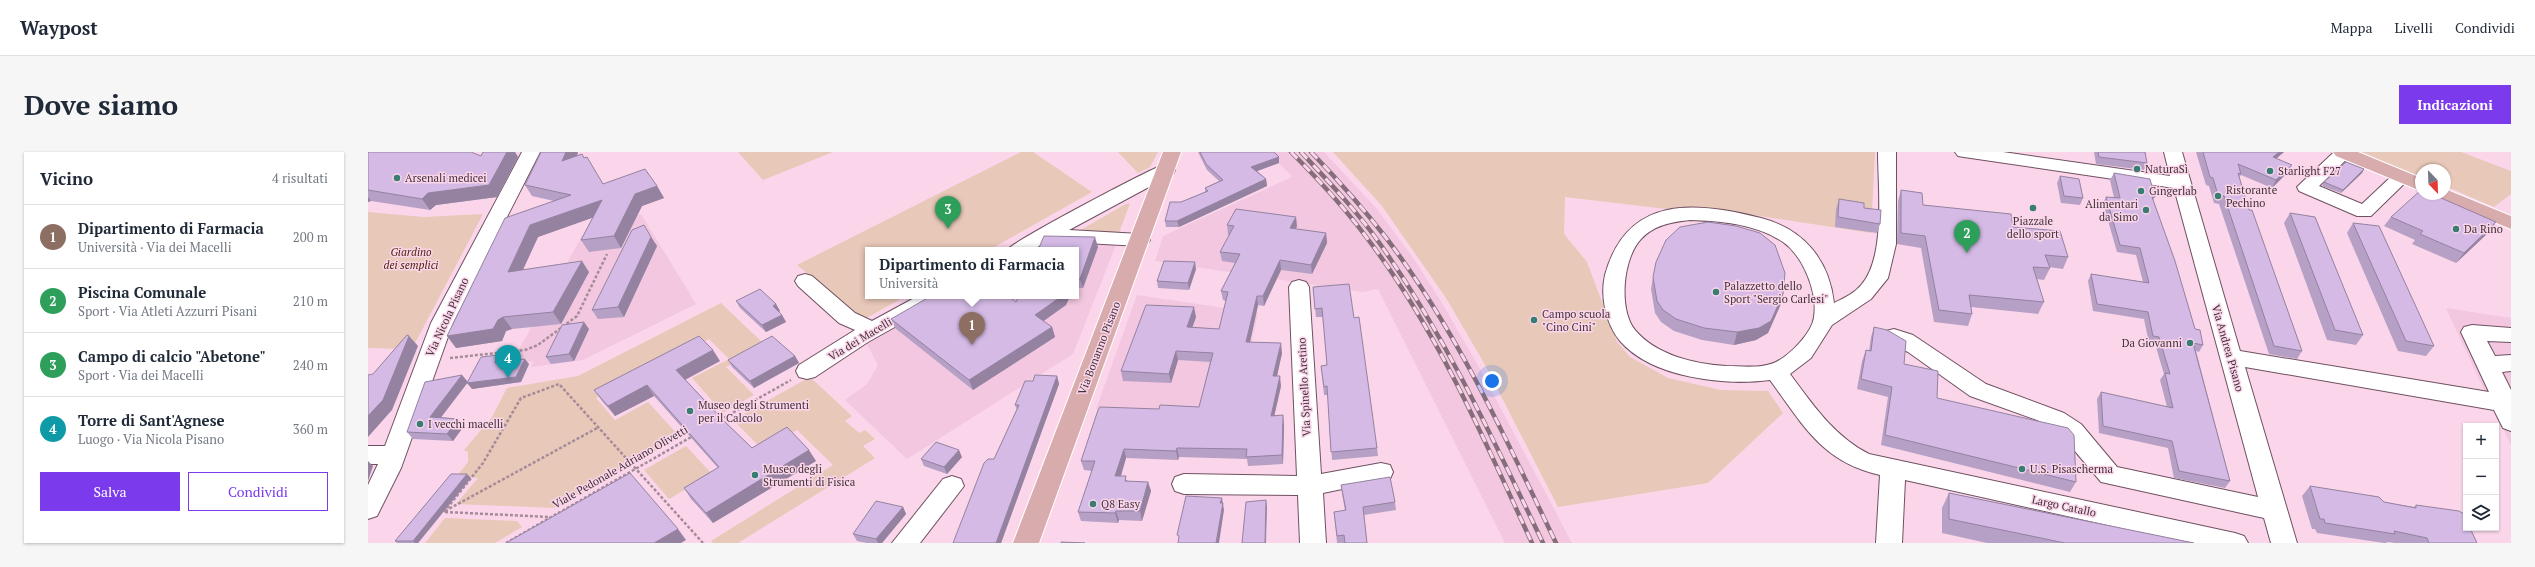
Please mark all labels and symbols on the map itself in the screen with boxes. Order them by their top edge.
place label: NaturaSì [2145,162,2188,176]
marker: NaturaSì [2132,164,2142,174]
place label: Starlight F27 [2278,164,2341,178]
north arrow [2415,164,2451,200]
marker: Starlight F27 [2265,166,2275,176]
place label: Arsenali medicei [405,171,487,185]
marker: Arsenali medicei [392,173,402,183]
place label: Ristorante Pechino [2226,183,2278,210]
place label: Gingerlab [2149,184,2197,198]
marker: Gingerlab [2136,186,2146,196]
marker: Ristorante Pechino [2213,191,2223,201]
pin: 3 [935,196,961,229]
place label: Alimentari da Simo [2085,197,2138,224]
marker: Piazzale dello sport [2028,203,2038,213]
marker: Alimentari da Simo [2141,205,2151,215]
place label: Piazzale dello sport [2007,214,2059,241]
pin: 2 [1954,220,1980,253]
place label: Da Rino [2464,222,2503,236]
marker: Da Rino [2451,224,2461,234]
park label: Giardino dei semplici [384,245,438,272]
street label: Via Nicola Pisano [423,275,471,359]
place label: Palazzetto dello Sport "Sergio Carlesi" [1724,279,1828,306]
marker: Palazzetto dello Sport "Sergio Carlesi" [1711,287,1721,297]
street label: Via Bonanno Pisano [1075,299,1123,397]
street label: Via Andrea Pisano [2209,303,2247,393]
place label: Campo scuola "Cino Cini" [1542,307,1611,334]
pin: 1 [959,312,985,345]
street label: Via dei Macelli [825,314,895,364]
marker: Campo scuola "Cino Cini" [1529,315,1539,325]
place label: Da Giovanni [2122,336,2182,350]
street label: Via Spinello Aretino [1294,337,1314,437]
marker: Da Giovanni [2185,338,2195,348]
pin: 4 [495,345,521,378]
your location [1482,371,1502,391]
place label: Museo degli Strumenti per il Calcolo [698,398,809,425]
marker: Museo degli Strumenti per il Calcolo [685,406,695,416]
place label: I vecchi macelli [428,417,503,431]
marker: I vecchi macelli [415,419,425,429]
street label: Viale Pedonale Adriano Olivetti [550,422,690,512]
place label: Museo degli Strumenti di Fisica [763,462,856,489]
place label: U.S. Pisascherma [2030,462,2113,476]
marker: U.S. Pisascherma [2017,464,2027,474]
marker: Museo degli Strumenti di Fisica [750,470,760,480]
street label: Largo Catallo [2031,492,2097,520]
place label: Q8 Easy [1101,497,1140,511]
marker: Q8 Easy [1088,499,1098,509]

